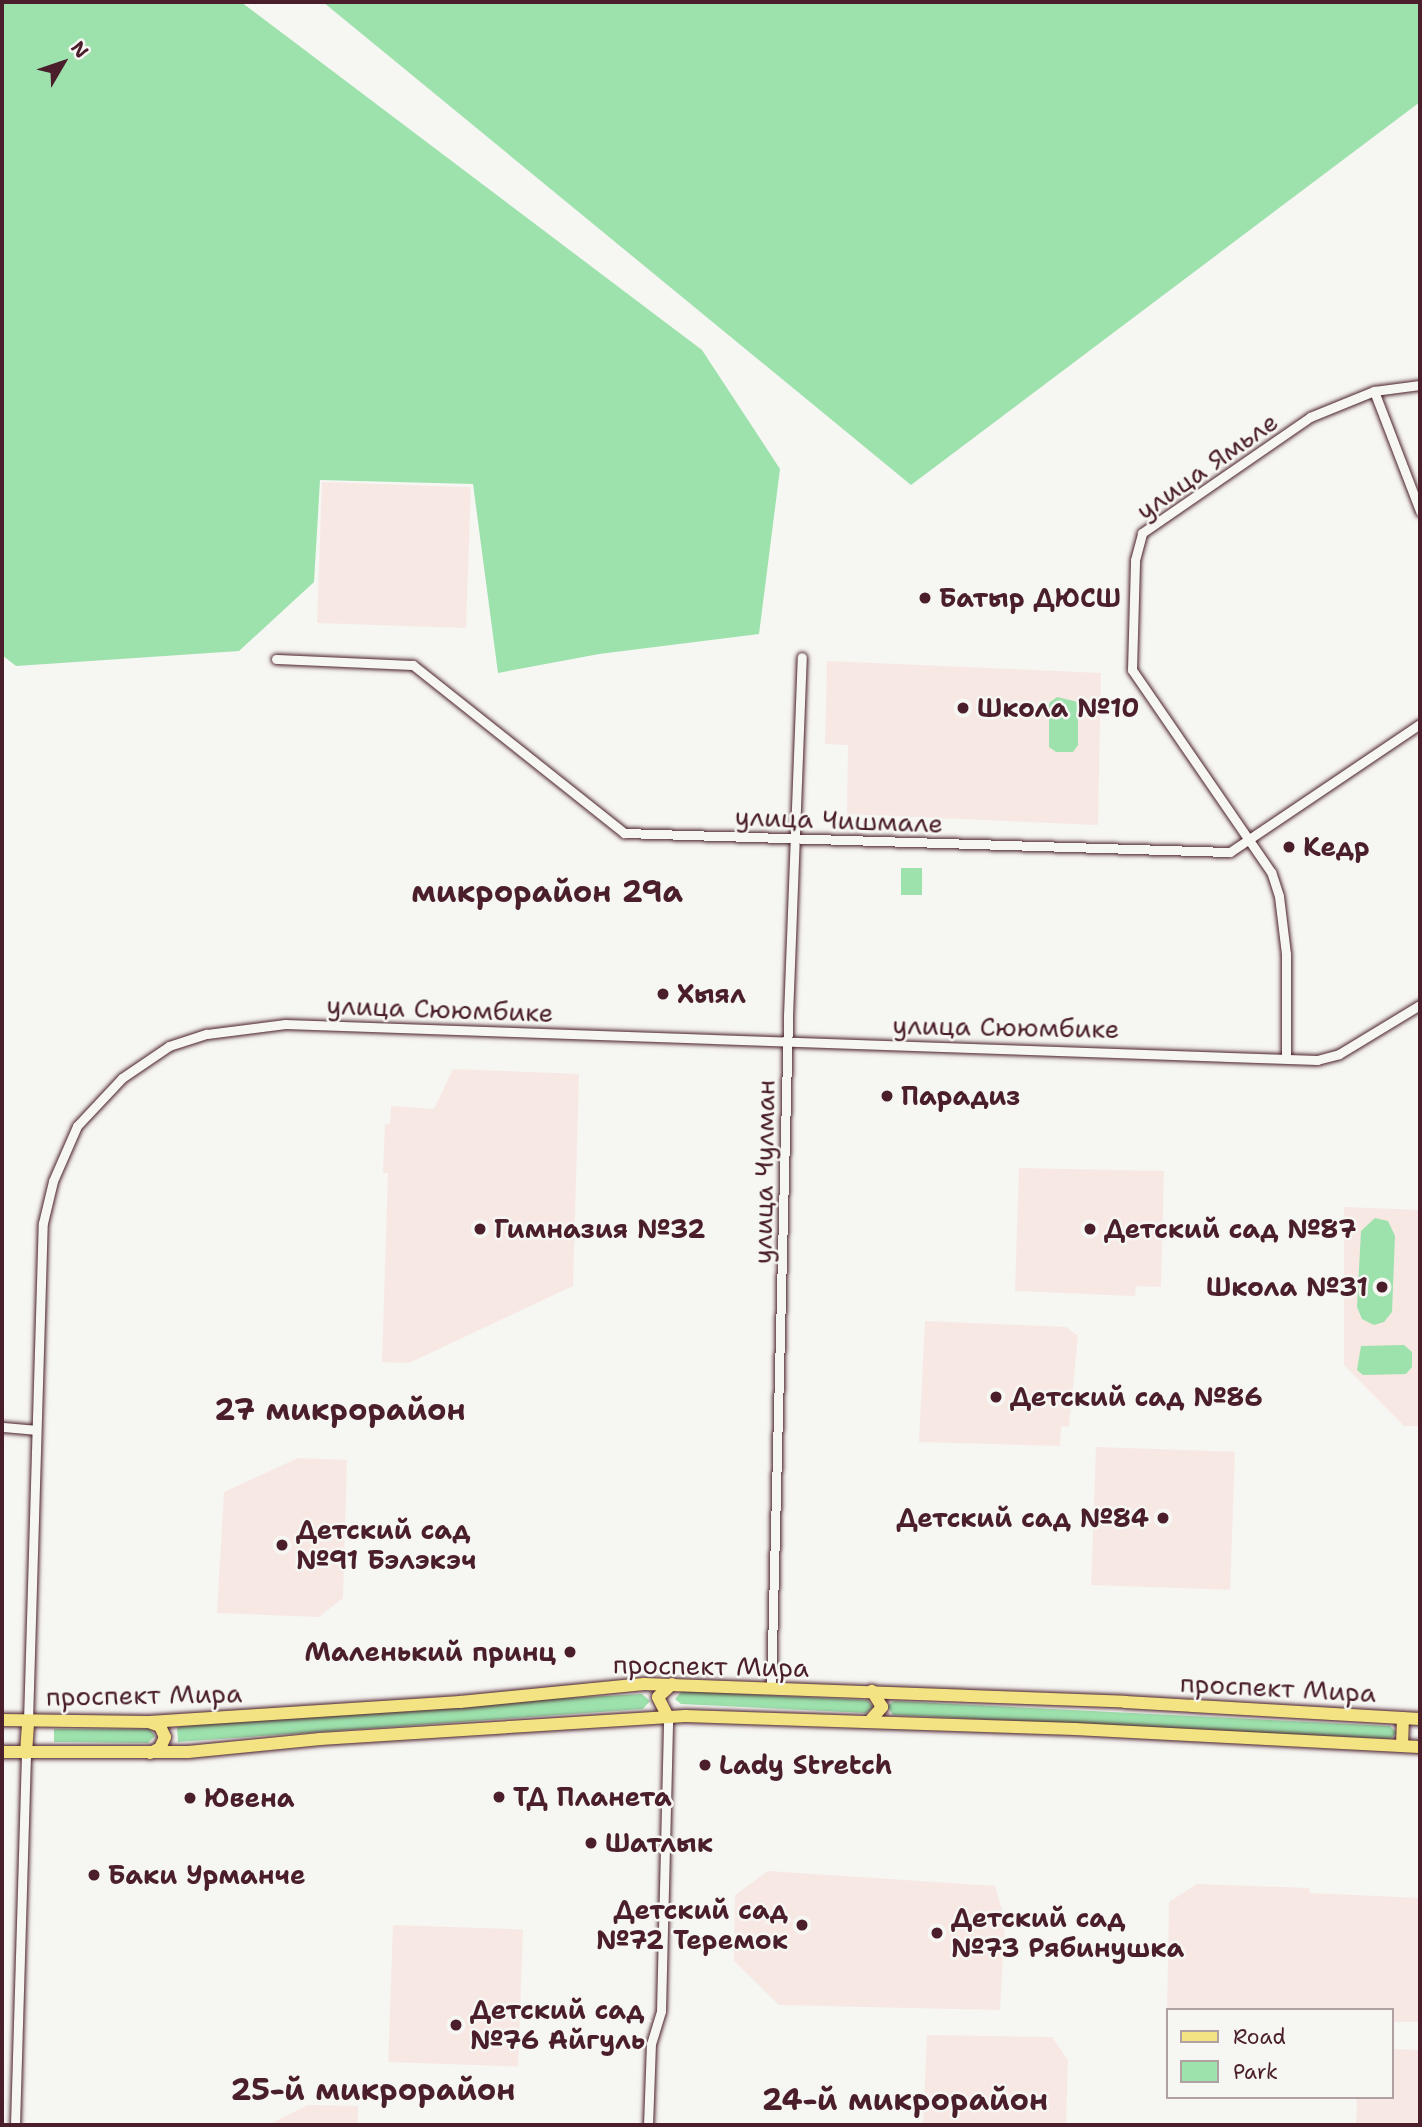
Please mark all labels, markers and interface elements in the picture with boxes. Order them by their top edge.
north arrow [28,28,98,98]
text: N [65,36,94,63]
street label: улица Ямьле [1130,406,1284,526]
place label: Батыр ДЮСШ [939,582,1121,614]
marker: Батыр ДЮСШ [917,590,933,606]
place label: Школа №10 [977,692,1139,724]
marker: Школа №10 [955,700,971,716]
street label: улица Чишмале [734,801,944,839]
place label: Кедр [1303,831,1370,863]
marker: Кедр [1281,839,1297,855]
district label: микрорайон 29а [411,874,683,910]
place label: Хыял [677,978,746,1010]
marker: Хыял [655,986,671,1002]
street label: улица Сююмбике [326,989,554,1029]
street label: улица Сююмбике [892,1009,1120,1045]
street label: улица Чулман [747,1080,781,1264]
place label: Парадиз [901,1080,1020,1112]
marker: Парадиз [879,1088,895,1104]
place label: Гимназия №32 [494,1213,706,1245]
place label: Детский сад №87 [1104,1213,1356,1245]
marker: Гимназия №32 [472,1221,488,1237]
marker: Детский сад №87 [1082,1221,1098,1237]
place label: Школа №31 [1206,1271,1368,1303]
marker: Школа №31 [1374,1279,1390,1295]
place label: Детский сад №86 [1010,1381,1263,1413]
marker: Детский сад №86 [988,1389,1004,1405]
district label: 27 микрорайон [214,1392,466,1428]
place label: Детский сад №84 [896,1502,1149,1534]
marker: Детский сад №84 [1155,1510,1171,1526]
place label: Детский сад №91 Бэлэкэч [296,1514,476,1576]
marker: Детский сад №91 Бэлэкэч [274,1537,290,1553]
place label: Маленький принц [304,1636,556,1668]
marker: Маленький принц [562,1644,578,1660]
street label: проспект Мира [613,1649,809,1683]
street label: проспект Мира [1179,1667,1377,1709]
street label: проспект Мира [46,1678,242,1712]
place label: Lady Stretch [719,1749,892,1781]
marker: Lady Stretch [697,1757,713,1773]
place label: ТД Планета [513,1781,672,1813]
place label: Ювена [204,1782,295,1814]
marker: ТД Планета [491,1789,507,1805]
marker: Ювена [182,1790,198,1806]
place label: Шатлык [605,1827,713,1859]
marker: Шатлык [583,1835,599,1851]
place label: Баки Урманче [108,1859,306,1891]
marker: Баки Урманче [86,1867,102,1883]
place label: Детский сад №72 Теремок [596,1894,788,1955]
place label: Детский сад №73 Рябинушка [951,1902,1184,1964]
marker: Детский сад №72 Теремок [794,1917,810,1933]
marker: Детский сад №73 Рябинушка [929,1925,945,1941]
place label: Детский сад №76 Айгуль [470,1994,645,2056]
legend [1166,2008,1394,2099]
marker: Детский сад №76 Айгуль [448,2017,464,2033]
text: Road [1233,2023,1286,2051]
text: Park [1233,2058,1278,2086]
district label: 25-й микрорайон [231,2072,515,2108]
district label: 24-й микрорайон [762,2082,1048,2118]

